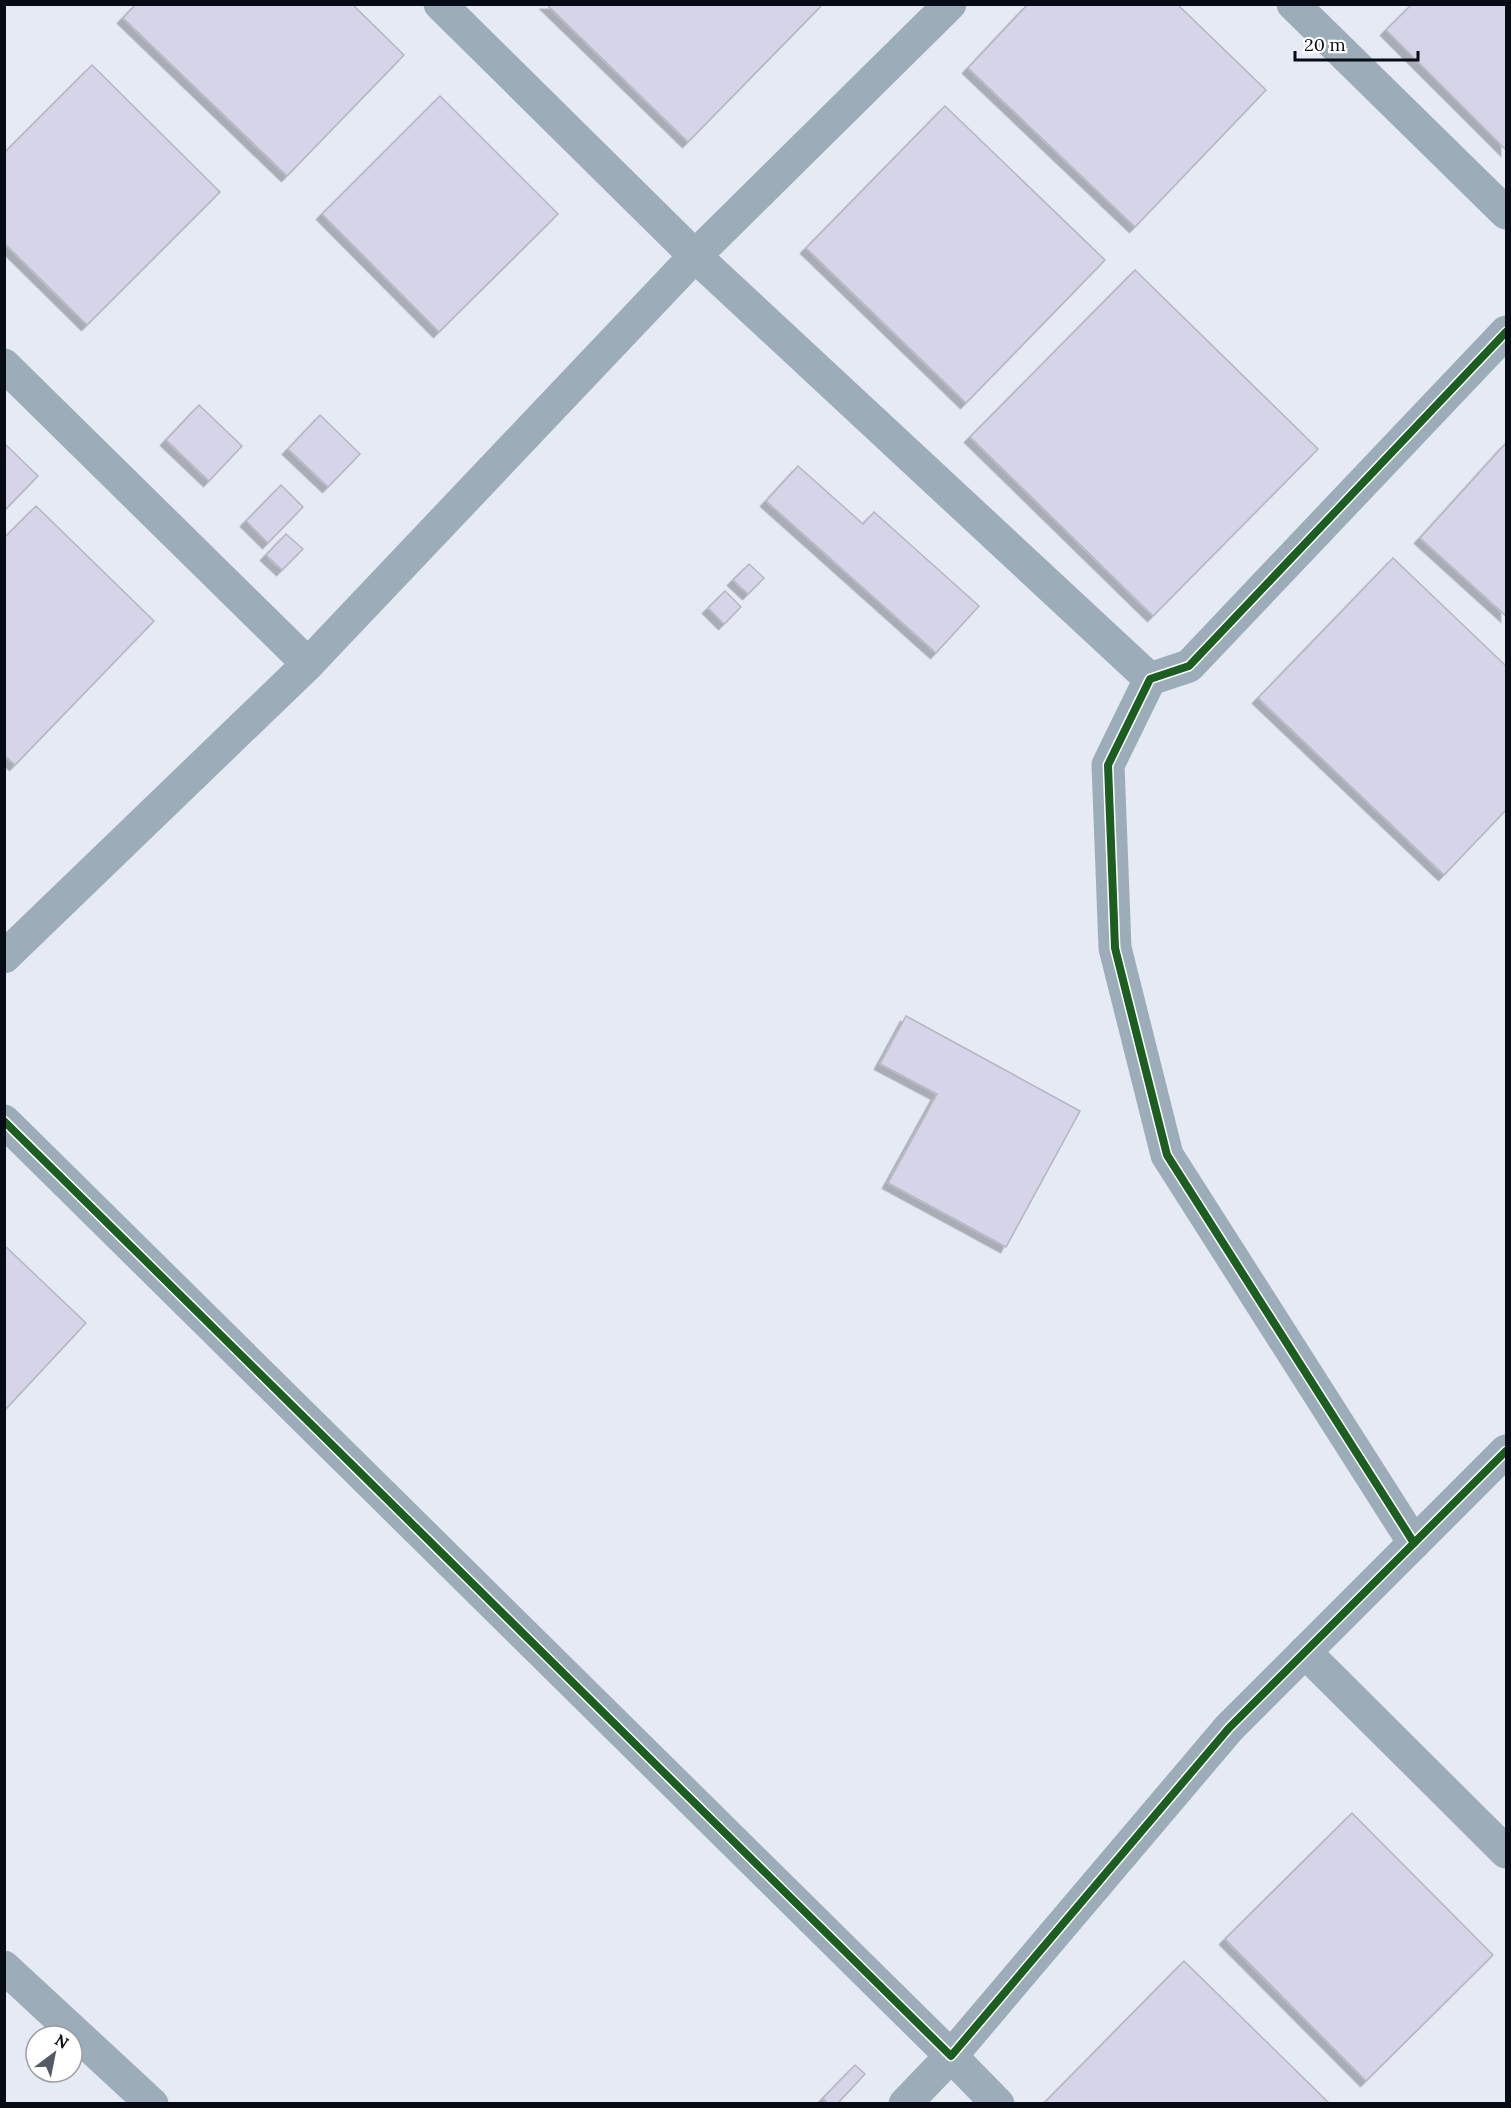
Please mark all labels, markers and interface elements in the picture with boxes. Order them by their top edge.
scale bar [1295,24,1418,62]
text: 20 m [1304,33,1346,56]
north arrow [24,2024,84,2084]
text: N [51,2030,72,2053]

